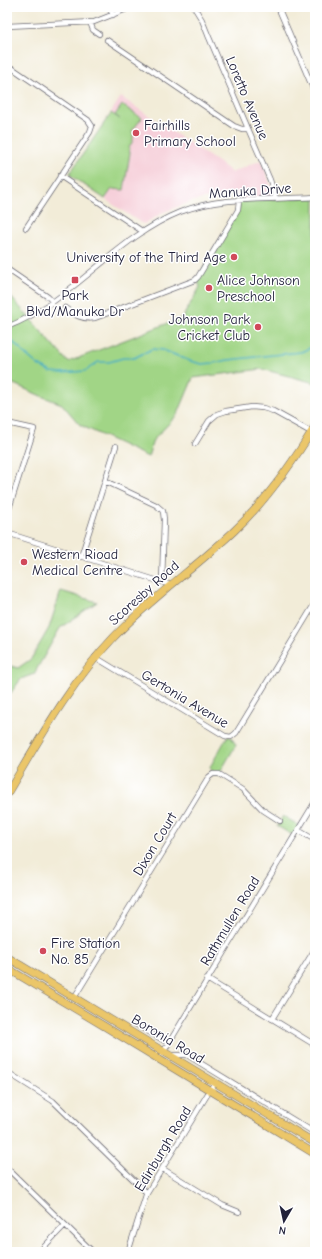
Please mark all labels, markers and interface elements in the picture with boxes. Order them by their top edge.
street label: Loretto Avenue [222,54,272,142]
place label: Fairhills Primary School [144,117,236,150]
marker: Fairhills Primary School [131,128,141,138]
street label: Manuka Drive [208,180,292,202]
place label: University of the Third Age [66,249,226,266]
marker: University of the Third Age [229,252,239,262]
place label: Alice Johnson Preschool [217,272,300,305]
marker: Park Blvd/Manuka Dr [70,275,80,285]
marker: Alice Johnson Preschool [204,283,214,293]
place label: Park Blvd/Manuka Dr [26,287,124,320]
place label: Johnson Park Cricket Club [169,311,250,344]
marker: Johnson Park Cricket Club [253,322,263,332]
place label: Western Rioad Medical Centre [32,546,123,579]
marker: Western Rioad Medical Centre [19,557,29,567]
street label: Scoresby Road [105,557,183,629]
street label: Gertonia Avenue [138,666,232,732]
street label: Dixon Court [129,808,181,879]
street label: Rathmullen Road [197,873,263,969]
place label: Fire Station No. 85 [51,935,120,968]
marker: Fire Station No. 85 [38,946,48,956]
street label: Boronia Road [129,1011,207,1067]
street label: Edinburgh Road [131,1103,195,1195]
north arrow [264,1201,304,1241]
text: N [278,1223,287,1237]

